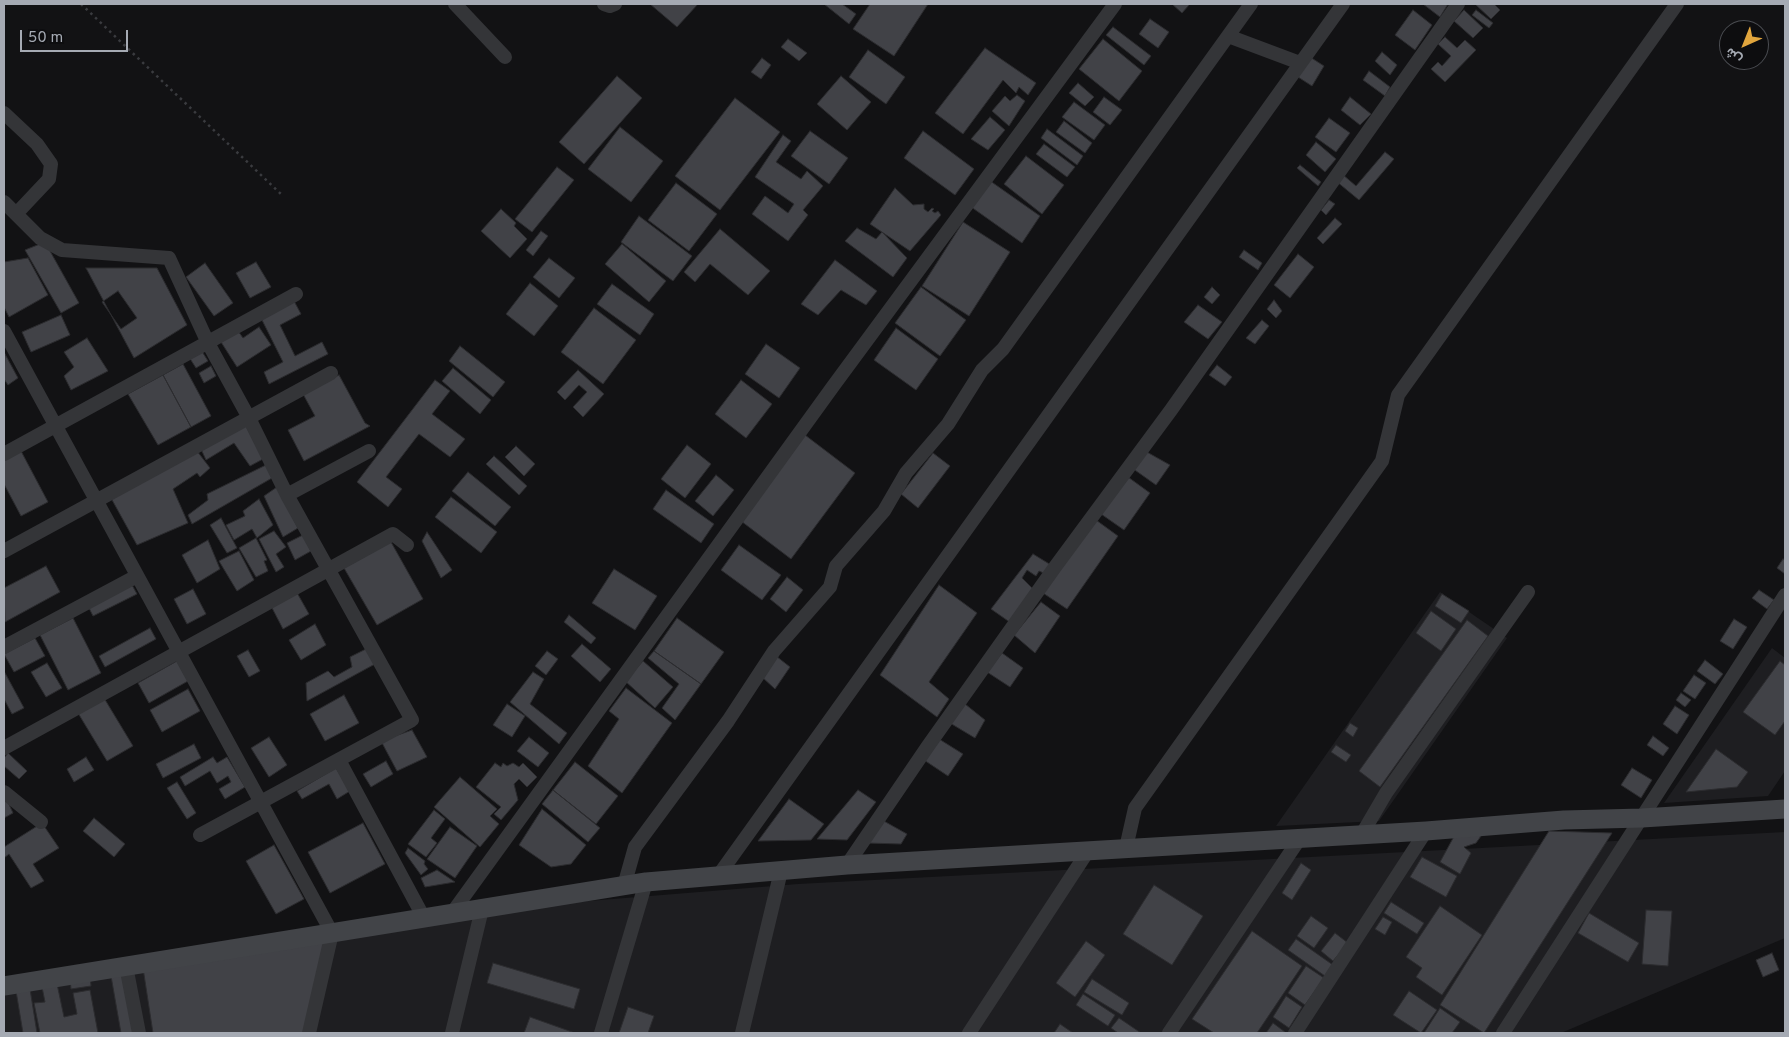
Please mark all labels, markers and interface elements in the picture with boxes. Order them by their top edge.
scale bar [22,20,130,52]
north arrow [1719,20,1769,70]
text: 50 m [28,29,63,48]
text: ش [1722,43,1746,67]

